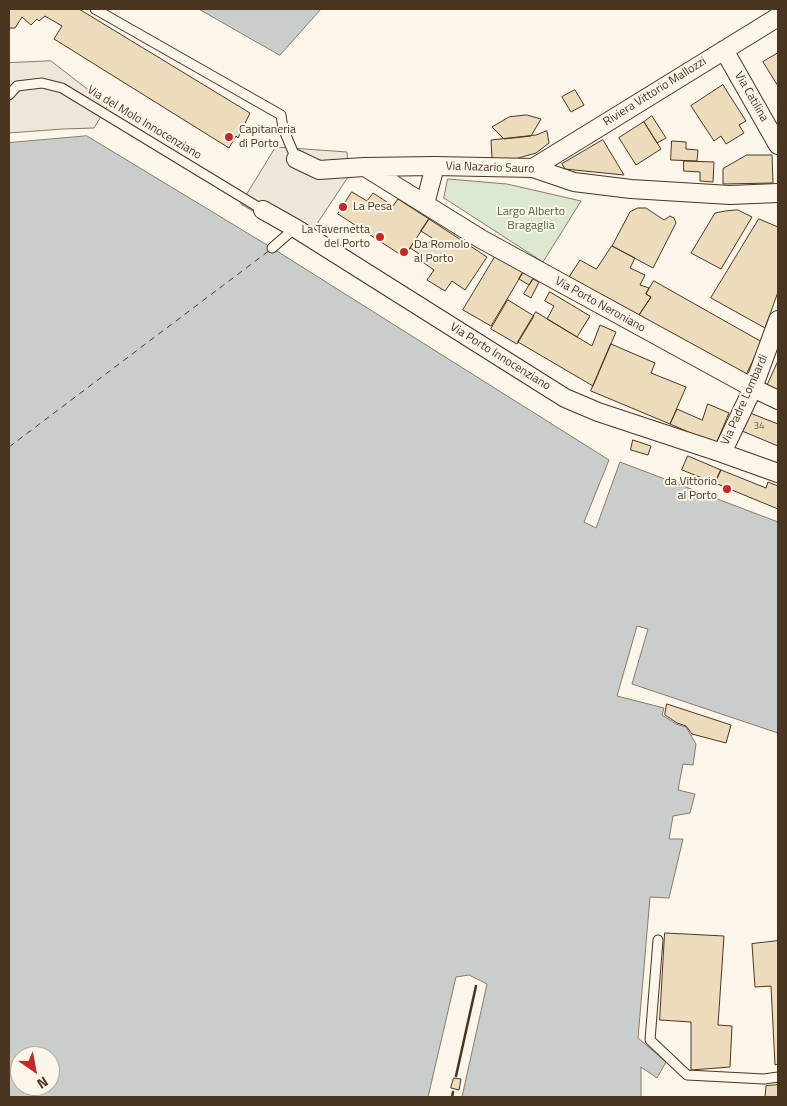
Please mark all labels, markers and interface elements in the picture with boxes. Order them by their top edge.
street label: Riviera Vittorio Mallozzi [601,54,709,130]
street label: Via Catilina [731,69,771,125]
street label: Via del Molo Innocenziano [84,83,204,163]
place label: Capitaneria di Porto [239,123,296,151]
marker: Capitaneria di Porto [223,131,235,143]
street label: Via Nazario Sauro [445,159,535,177]
place label: La Pesa [353,200,392,214]
marker: La Pesa [337,201,349,213]
park label: Largo Alberto Bragaglia [497,205,565,233]
place label: La Tavernetta del Porto [302,223,370,251]
marker: La Tavernetta del Porto [374,231,386,243]
place label: Da Romolo al Porto [414,238,469,266]
marker: Da Romolo al Porto [398,246,410,258]
street label: Via Porto Neroniano [552,274,648,336]
street label: Via Porto Innocenziano [447,320,553,394]
street label: Via Padre Lombardi [719,352,771,448]
house number: 34 [753,421,765,433]
place label: da Vittorio al Porto [665,475,717,503]
marker: da Vittorio al Porto [721,483,733,495]
north arrow [10,1046,60,1096]
text: N [33,1072,53,1095]

